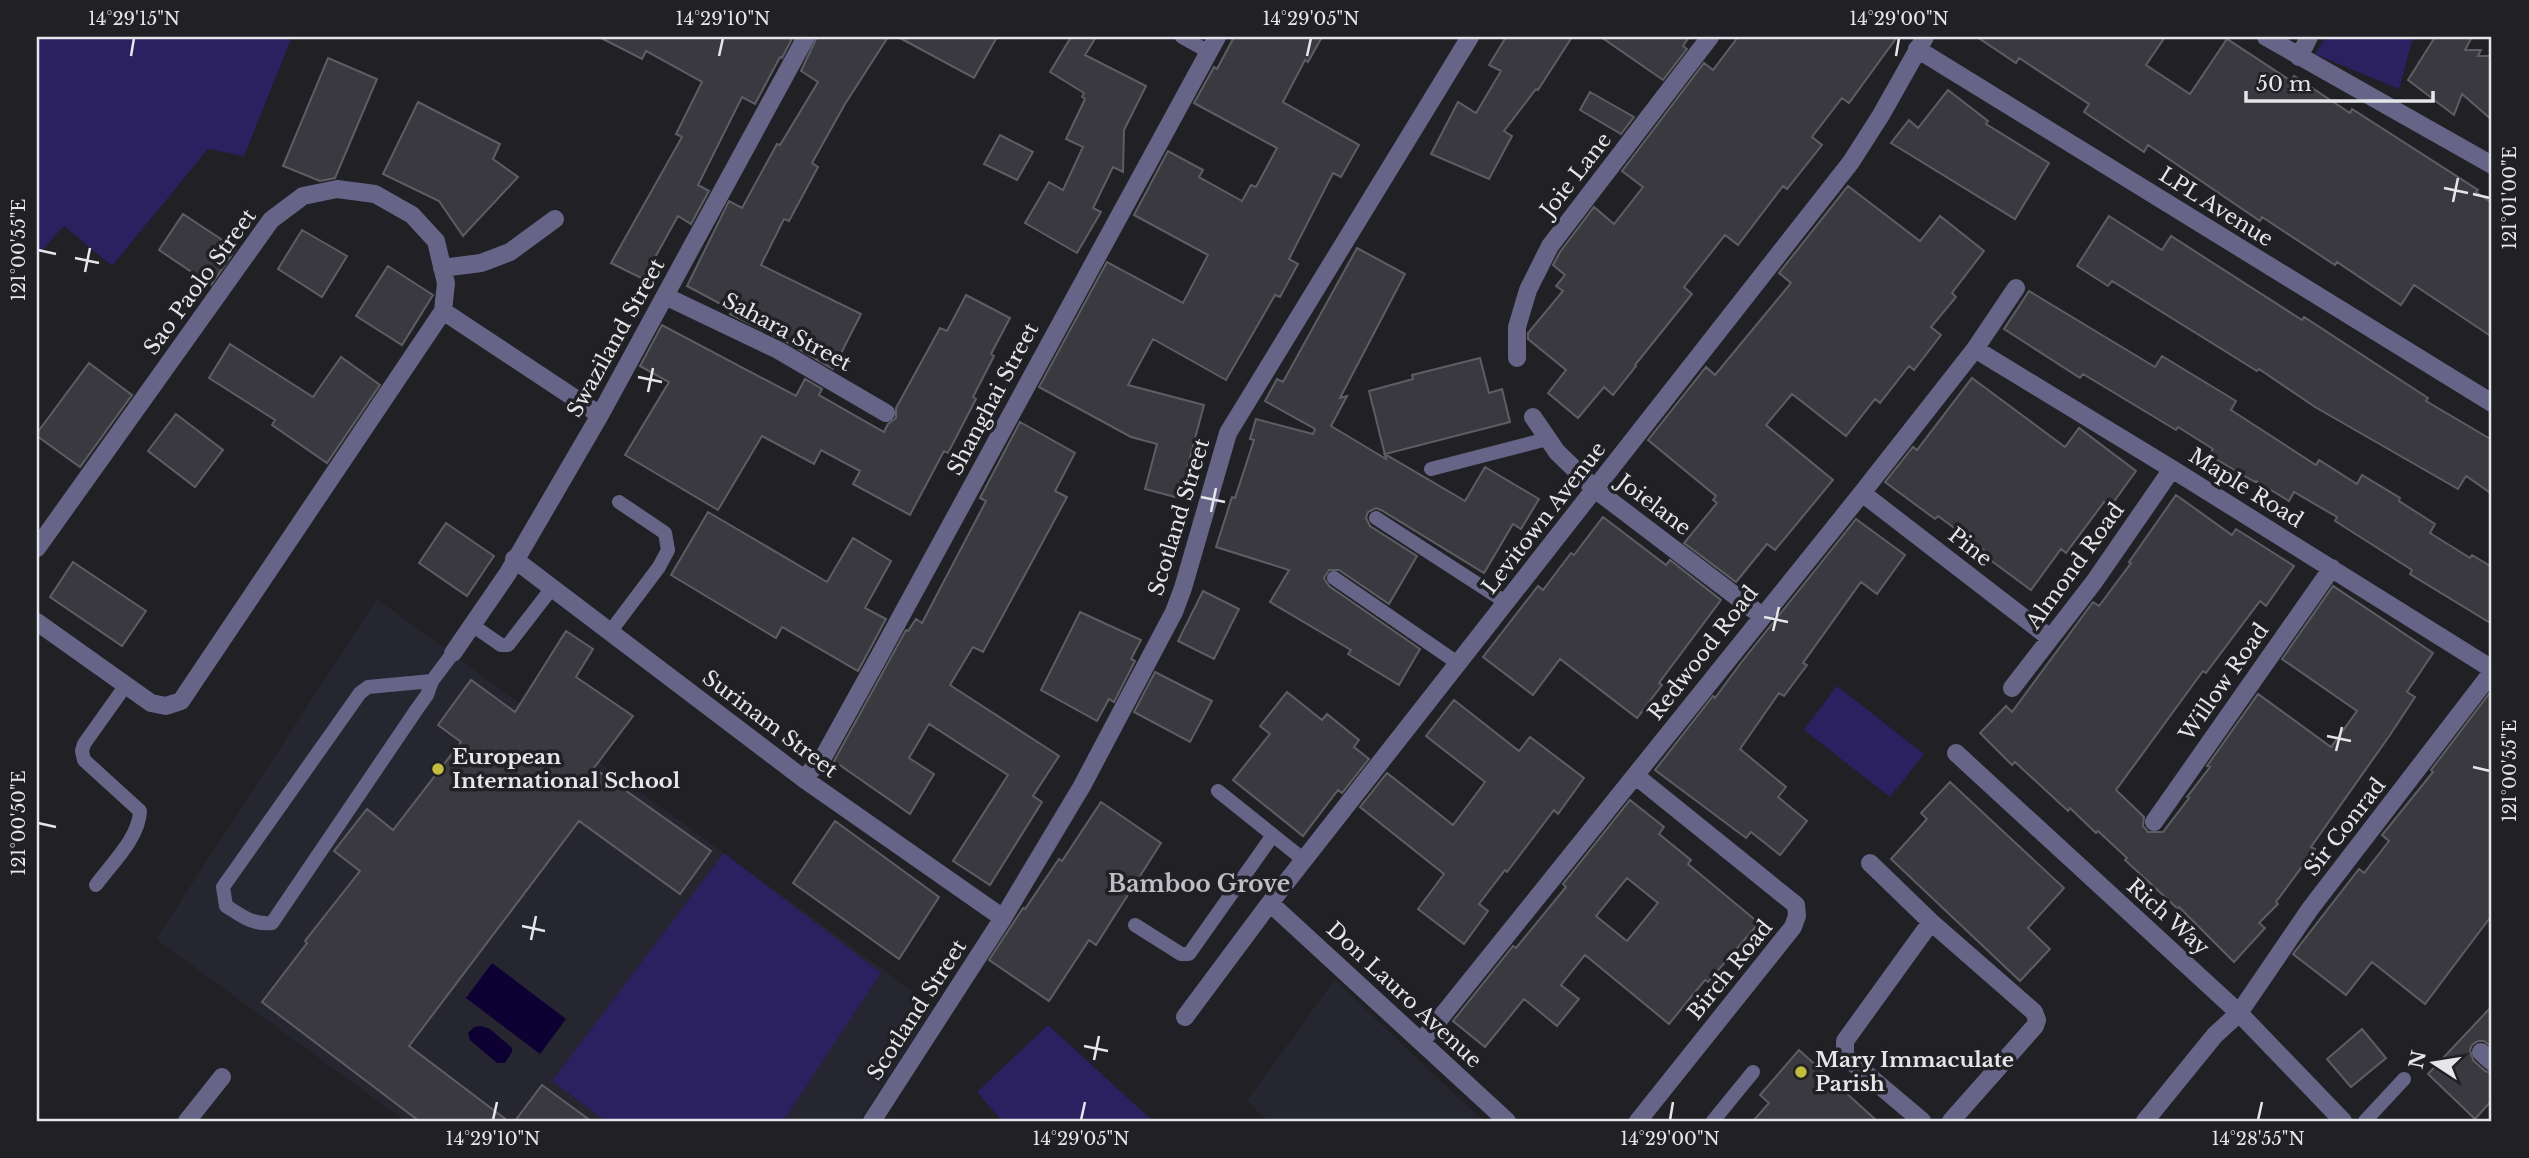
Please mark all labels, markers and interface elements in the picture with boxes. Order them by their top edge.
text: 14°29'15"N [88,8,180,30]
text: 14°29'10"N [676,8,770,30]
text: 14°29'05"N [1263,8,1359,30]
text: 14°29'00"N [1849,8,1949,30]
scale bar [2246,60,2433,104]
text: 50 m [2256,71,2312,97]
street label: Joie Lane [1533,128,1617,225]
text: 121°01'00"E [2499,146,2521,250]
street label: LPL Avenue [2154,162,2278,252]
text: 121°00'55"E [8,199,30,301]
street label: Sao Paolo Street [138,204,262,360]
street label: Swaziland Street [562,254,670,422]
street label: Sahara Street [718,287,856,377]
street label: Shanghai Street [942,318,1044,480]
street label: Scotland Street [1143,435,1215,599]
street label: Levitown Avenue [1477,437,1611,599]
street label: Maple Road [2184,443,2308,533]
street label: Joielane [1610,467,1696,541]
street label: Almond Road [2020,498,2130,635]
street label: Pine [1943,522,1997,572]
street label: Redwood Road [1642,581,1764,725]
street label: Willow Road [2173,618,2274,747]
street label: Surinam Street [697,665,843,783]
text: 121°00'55"E [2499,720,2521,822]
place label: European International School [452,744,681,794]
marker: European International School [430,761,446,777]
text: 121°00'50"E [8,770,30,876]
street label: Sir Conrad [2299,773,2391,881]
district label: Bamboo Grove [1108,870,1290,898]
street label: Rich Way [2121,873,2215,961]
street label: Birch Road [1682,915,1778,1025]
street label: Don Lauro Avenue [1321,916,1487,1074]
street label: Scotland Street [862,935,972,1085]
north arrow [2400,1028,2470,1098]
place label: Mary Immaculate Parish [1815,1047,2014,1097]
text: N [2405,1048,2431,1071]
marker: Mary Immaculate Parish [1793,1064,1809,1080]
text: 14°29'10"N [446,1128,540,1150]
text: 14°29'05"N [1033,1128,1129,1150]
text: 14°29'00"N [1620,1128,1720,1150]
text: 14°28'55"N [2211,1128,2305,1150]

